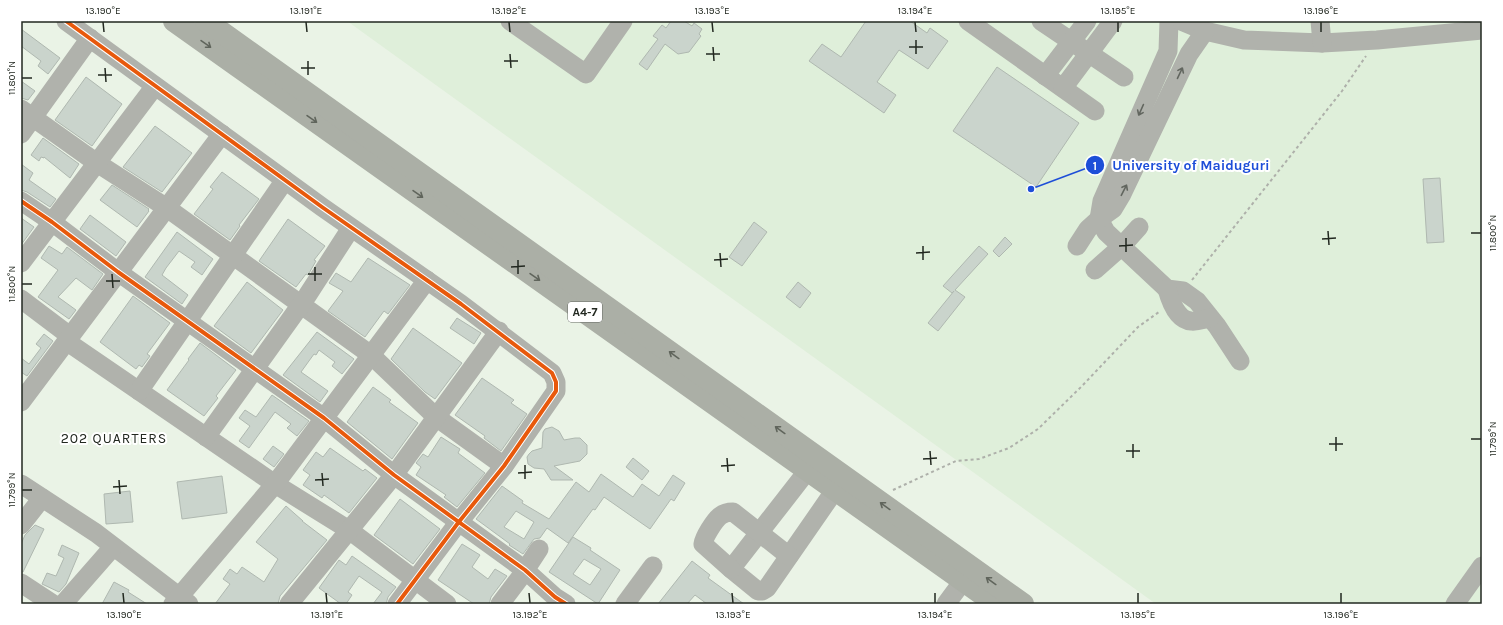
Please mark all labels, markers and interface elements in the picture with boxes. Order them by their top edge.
text: 13.190°E [85,5,121,17]
text: 13.191°E [290,5,322,17]
text: 13.192°E [492,5,526,17]
text: 13.193°E [694,5,730,17]
text: 13.194°E [898,5,932,17]
text: 13.195°E [1101,5,1135,17]
text: 13.196°E [1304,5,1338,17]
one-way arrow [200,40,211,48]
text: 11.801°N [6,61,18,95]
one-way arrow [1177,67,1184,79]
one-way arrow [1137,104,1145,116]
one-way arrow [306,115,317,123]
callout: University of Maiduguri [1085,152,1278,178]
text: University of Maiduguri [1112,157,1270,174]
text: 1 [1093,159,1097,173]
one-way arrow [1121,184,1128,196]
one-way arrow [412,190,423,198]
text: 11.800°N [1487,215,1499,251]
text: 11.800°N [6,266,18,302]
one-way arrow [530,273,541,281]
road number: A4-7 [568,302,602,322]
one-way arrow [668,351,679,359]
text: 11.799°N [1487,422,1499,456]
one-way arrow [774,426,785,434]
district label: 202 QUARTERS [61,430,167,447]
text: 11.799°N [6,473,18,507]
one-way arrow [880,502,891,510]
one-way arrow [986,577,997,585]
text: 13.190°E [106,609,142,621]
text: 13.191°E [311,609,343,621]
text: 13.192°E [513,609,547,621]
text: 13.193°E [715,609,751,621]
text: 13.194°E [918,609,952,621]
text: 13.195°E [1121,609,1155,621]
text: 13.196°E [1324,609,1358,621]

